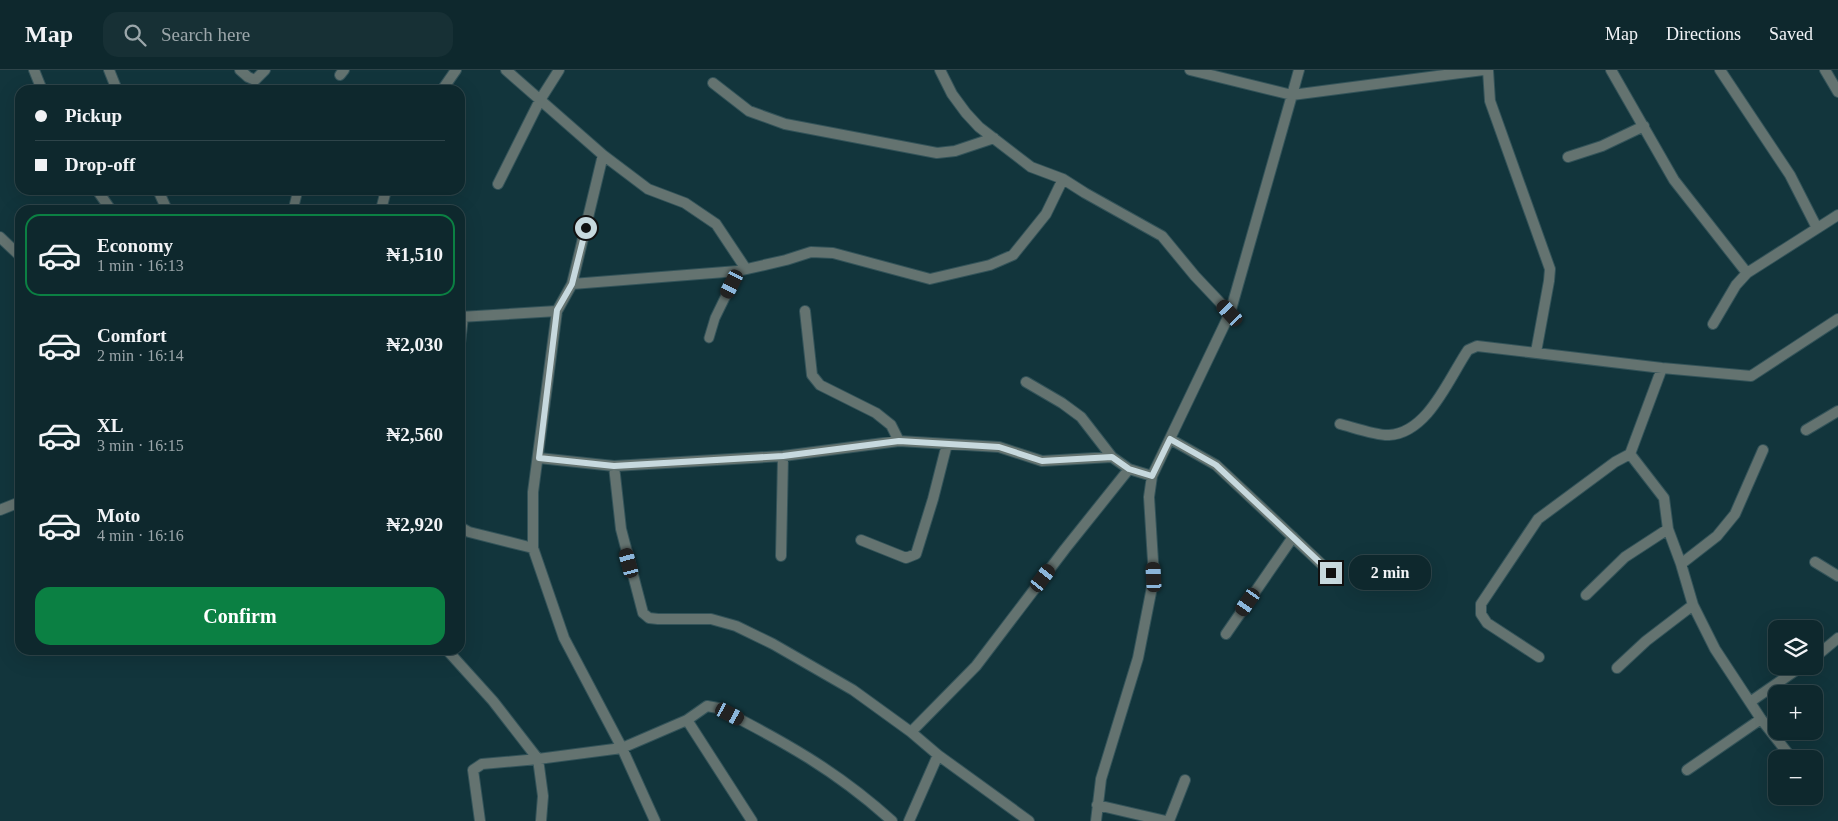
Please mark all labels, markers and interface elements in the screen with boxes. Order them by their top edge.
search box [103,12,453,57]
text: Map [25,21,73,47]
icon: search [121,21,149,49]
text: Search here [161,24,250,45]
text: Map [1605,24,1638,44]
text: Directions [1666,24,1741,44]
text: Saved [1769,24,1813,44]
text: Pickup [65,105,122,126]
text: Drop-off [65,154,135,175]
route start [575,217,597,239]
icon: car [37,233,82,278]
text: Economy [97,235,173,256]
text: ₦1,510 [387,244,443,265]
text: 1 min · 16:13 [97,257,184,274]
car [718,267,745,301]
car [1214,297,1245,329]
icon: car [37,323,82,368]
text: Comfort [97,325,167,346]
text: ₦2,030 [387,334,443,355]
text: 2 min · 16:14 [97,347,184,364]
icon: car [37,413,82,458]
text: XL [97,415,123,436]
text: ₦2,560 [387,424,443,445]
text: 3 min · 16:15 [97,437,184,454]
icon: car [37,503,82,548]
text: Moto [97,505,140,526]
text: ₦2,920 [387,514,443,535]
text: 4 min · 16:16 [97,527,184,544]
car [617,547,640,579]
callout: 2 min [1348,556,1431,590]
car [1027,562,1058,594]
car [1145,562,1162,592]
route end [1320,562,1342,584]
text: 2 min [1371,564,1409,581]
car [1233,585,1262,619]
button: Confirm [35,587,445,645]
map controls [1768,620,1823,805]
button: layers [1768,620,1823,675]
button: + [1768,685,1823,740]
car [713,700,746,728]
button: − [1768,750,1823,805]

